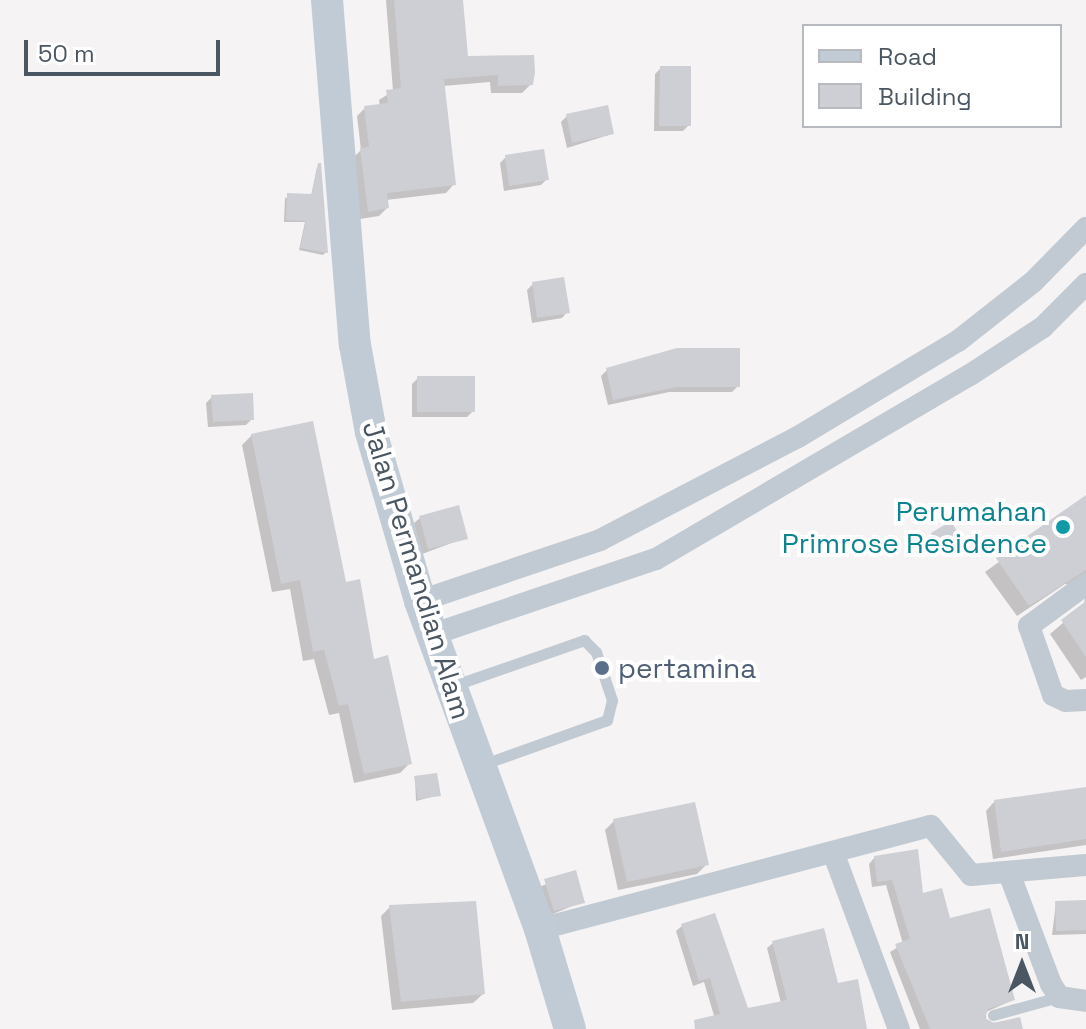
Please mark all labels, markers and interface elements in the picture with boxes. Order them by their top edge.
scale bar [28,24,224,74]
legend [802,24,1062,128]
text: 50 m [38,38,95,69]
text: Road [878,41,937,72]
text: Building [878,81,972,112]
street label: Jalan Permandian Alam [356,417,478,723]
place label: Perumahan Primrose Residence [782,494,1047,560]
marker: Perumahan Primrose Residence [1054,518,1072,536]
place label: pertamina [618,651,756,685]
marker: pertamina [593,659,611,677]
north arrow [982,925,1062,1005]
text: N [1015,927,1029,955]

